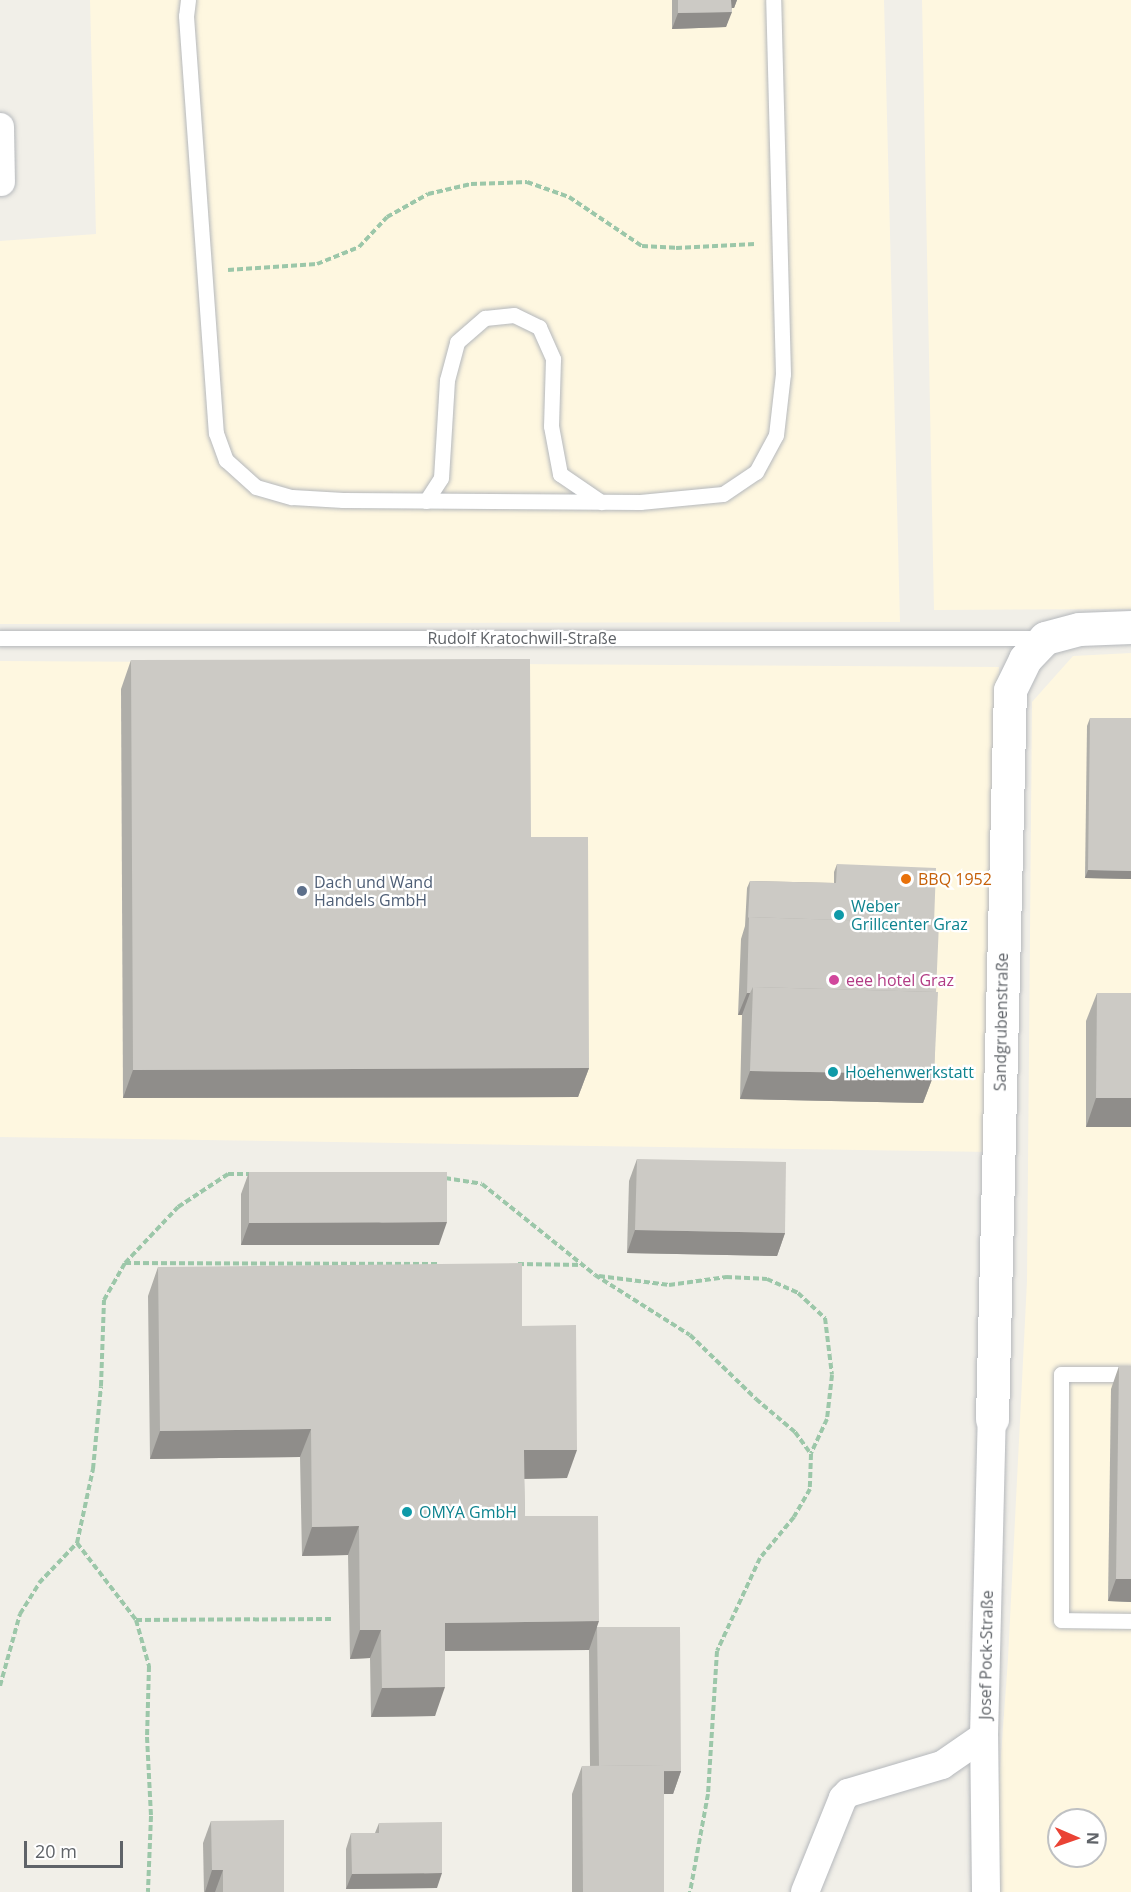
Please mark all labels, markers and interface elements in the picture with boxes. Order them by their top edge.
street label: Rudolf Kratochwill-Straße [427,628,617,648]
place label: BBQ 1952 [918,869,992,889]
place label: Dach und Wand Handels GmbH [314,872,433,910]
marker: BBQ 1952 [899,872,913,886]
marker: Dach und Wand Handels GmbH [295,884,309,898]
place label: Weber Grillcenter Graz [851,896,968,934]
marker: Weber Grillcenter Graz [832,908,846,922]
street label: Sandgrubenstraße [990,953,1012,1091]
place label: eee hotel Graz [846,970,954,990]
marker: eee hotel Graz [827,973,841,987]
place label: Hoehenwerkstatt [845,1062,974,1082]
marker: Hoehenwerkstatt [826,1065,840,1079]
place label: OMYA GmbH [419,1502,517,1522]
marker: OMYA GmbH [400,1505,414,1519]
street label: Josef Pock-Straße [975,1590,997,1720]
north arrow [1047,1808,1107,1868]
scale bar [27,1829,126,1867]
text: N [1082,1832,1104,1845]
text: 20 m [35,1839,77,1863]

